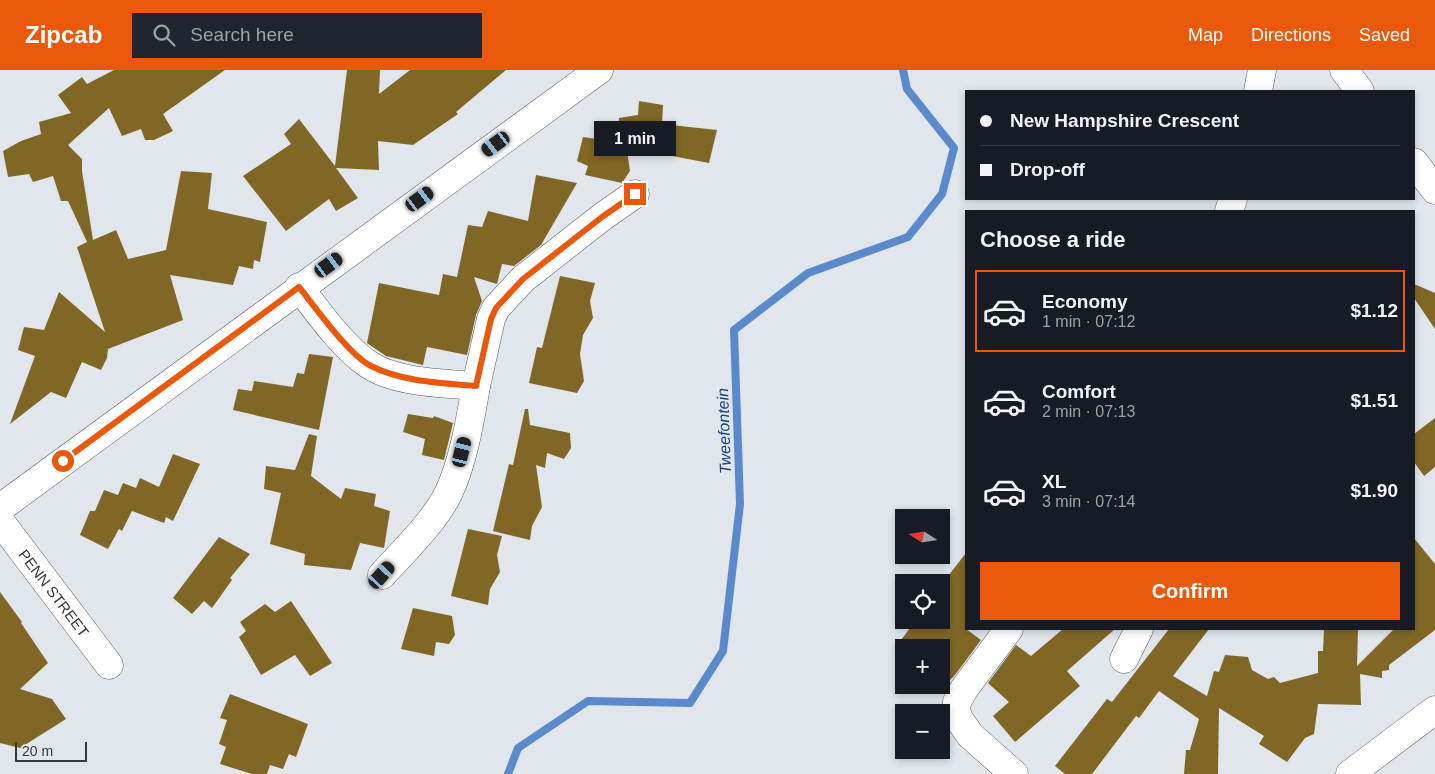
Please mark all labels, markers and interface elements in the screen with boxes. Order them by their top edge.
search box [132,13,482,58]
text: Zipcab [25,21,102,48]
icon: search [150,21,178,49]
text: Search here [190,24,294,45]
text: Map [1188,25,1223,45]
text: Directions [1251,25,1331,45]
text: Saved [1359,25,1410,45]
text: New Hampshire Crescent [1010,110,1239,131]
callout: 1 min [594,122,676,156]
car [479,129,512,159]
text: 1 min [614,130,656,147]
text: Drop-off [1010,159,1085,180]
route end [624,183,646,205]
car [403,184,436,214]
text: Choose a ride [980,227,1125,252]
car [312,250,345,280]
icon: car [982,289,1027,334]
text: Economy [1042,291,1128,312]
text: $1.12 [1350,300,1398,321]
text: 1 min · 07:12 [1042,313,1135,330]
icon: car [982,379,1027,424]
text: Comfort [1042,381,1116,402]
water label: Tweefontein [714,388,734,474]
text: $1.51 [1350,390,1398,411]
text: 2 min · 07:13 [1042,403,1135,420]
car [451,436,472,468]
route start [52,450,74,472]
icon: car [982,469,1027,514]
text: XL [1042,471,1066,492]
text: $1.90 [1350,480,1398,501]
text: 3 min · 07:14 [1042,493,1135,510]
north arrow [895,509,950,564]
map controls [895,509,950,759]
street label: PENN STREET [16,546,93,640]
car [366,559,397,591]
button: Confirm [980,562,1400,620]
button: locate [895,574,950,629]
button: + [895,639,950,694]
button: − [895,704,950,759]
scale bar [15,739,88,762]
text: 20 m [22,743,53,759]

